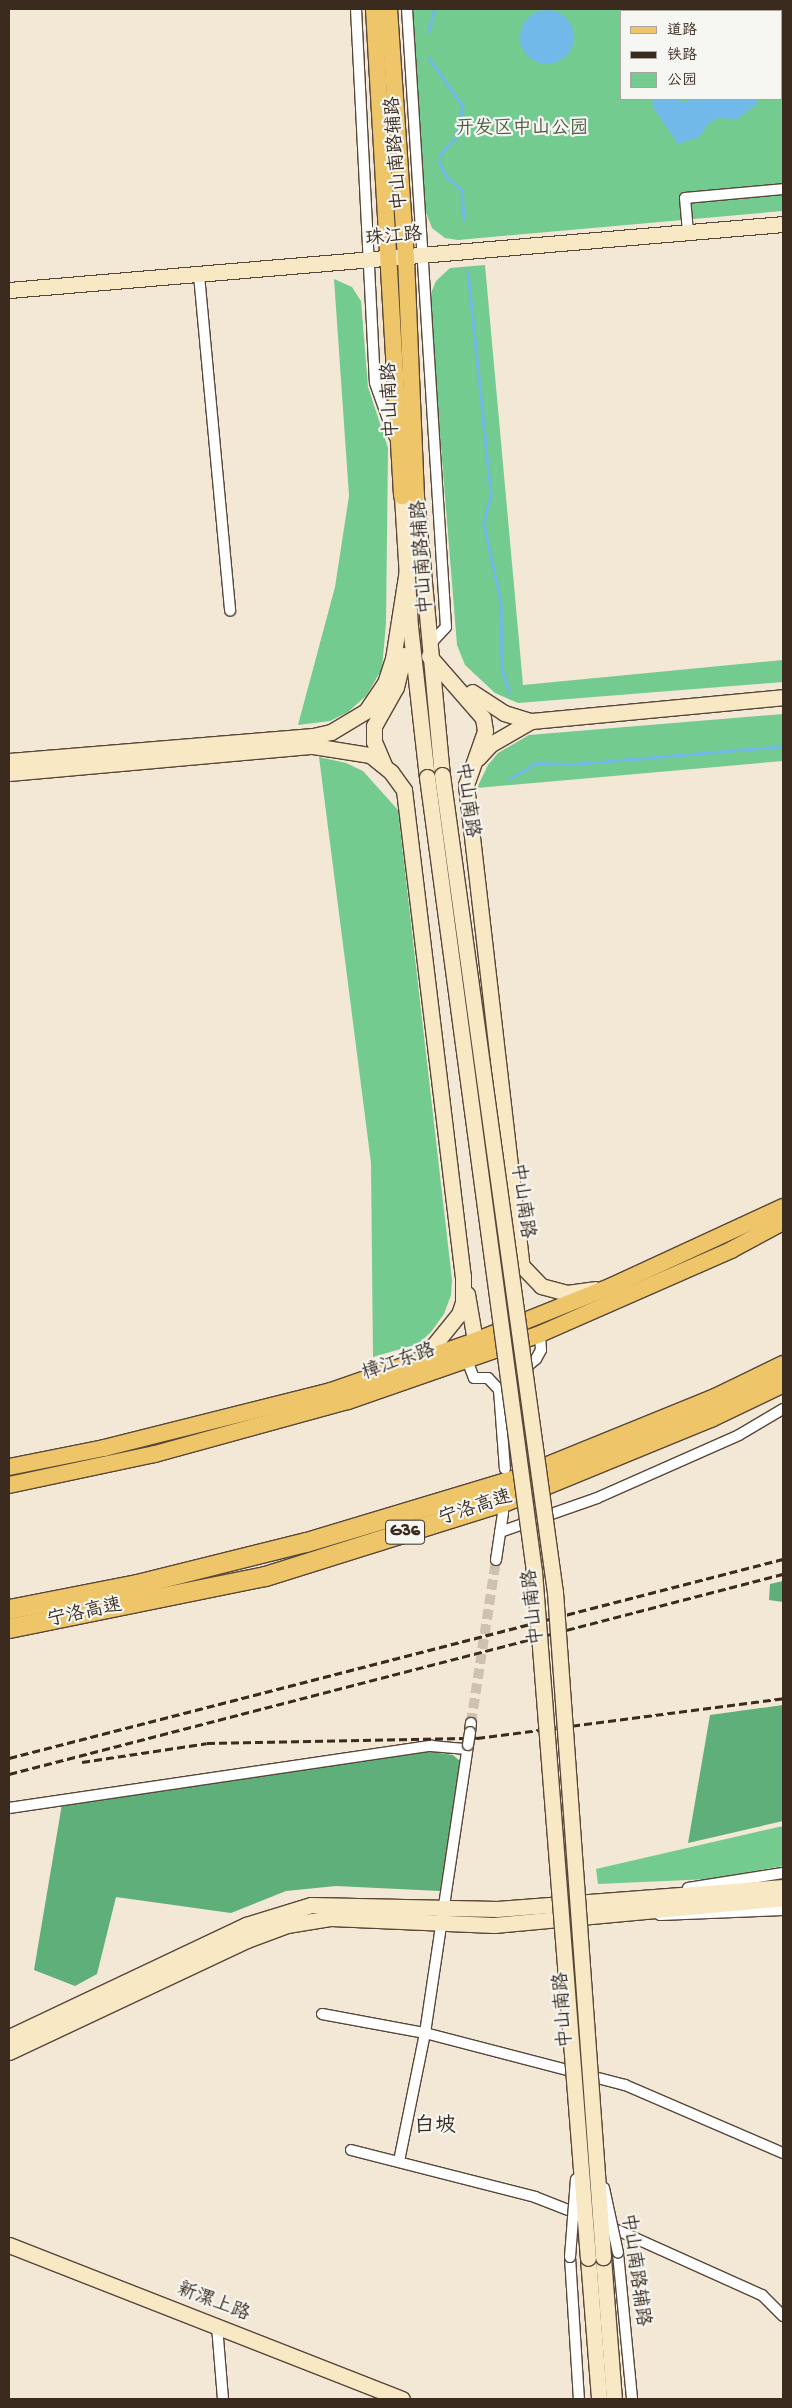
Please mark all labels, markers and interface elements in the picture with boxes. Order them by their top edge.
legend [620,10,782,100]
text: 道路 [667,22,697,40]
text: 铁路 [667,47,697,65]
text: 公园 [667,72,697,90]
street label: 中山南路辅路 [383,95,413,211]
park label: 开发区中山公园 [456,119,588,141]
street label: 珠江路 [365,224,423,252]
street label: 中山南路 [379,362,405,438]
street label: 中山南路辅路 [409,499,439,615]
street label: 中山南路 [449,761,483,839]
street label: 中山南路 [504,1162,538,1240]
street label: 樟江东路 [359,1340,439,1386]
street label: 宁洛高速 [436,1486,516,1532]
road number: G36 [385,1516,425,1548]
street label: 中山南路 [520,1568,550,1646]
street label: 宁洛高速 [45,1595,125,1633]
street label: 中山南路 [551,1971,579,2049]
district label: 白坡 [414,2115,456,2141]
street label: 中山南路辅路 [615,2212,653,2328]
street label: 新漯上路 [173,2279,253,2327]

